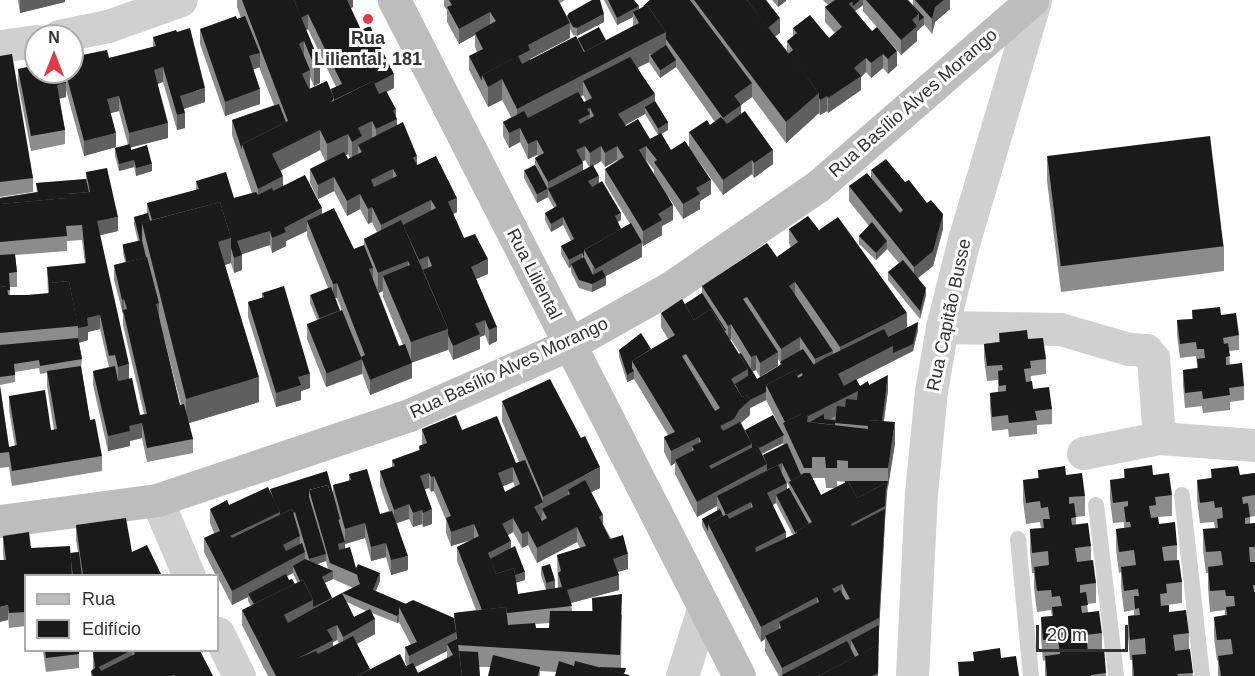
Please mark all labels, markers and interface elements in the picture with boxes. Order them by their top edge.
marker: Rua Liliental, 181 [361,12,375,26]
north arrow [24,24,84,84]
street label: Rua Basílio Alves Morango [824,24,1002,182]
place label: Rua Liliental, 181 [314,28,422,70]
text: N [48,29,60,46]
street label: Rua Liliental [502,225,566,323]
street label: Rua Capitão Busse [922,237,976,393]
street label: Rua Basílio Alves Morango [406,312,612,424]
legend [24,574,219,652]
text: Rua [82,589,115,609]
scale bar [1039,613,1130,651]
text: Edifício [82,619,141,639]
text: 20 m [1047,625,1087,645]

